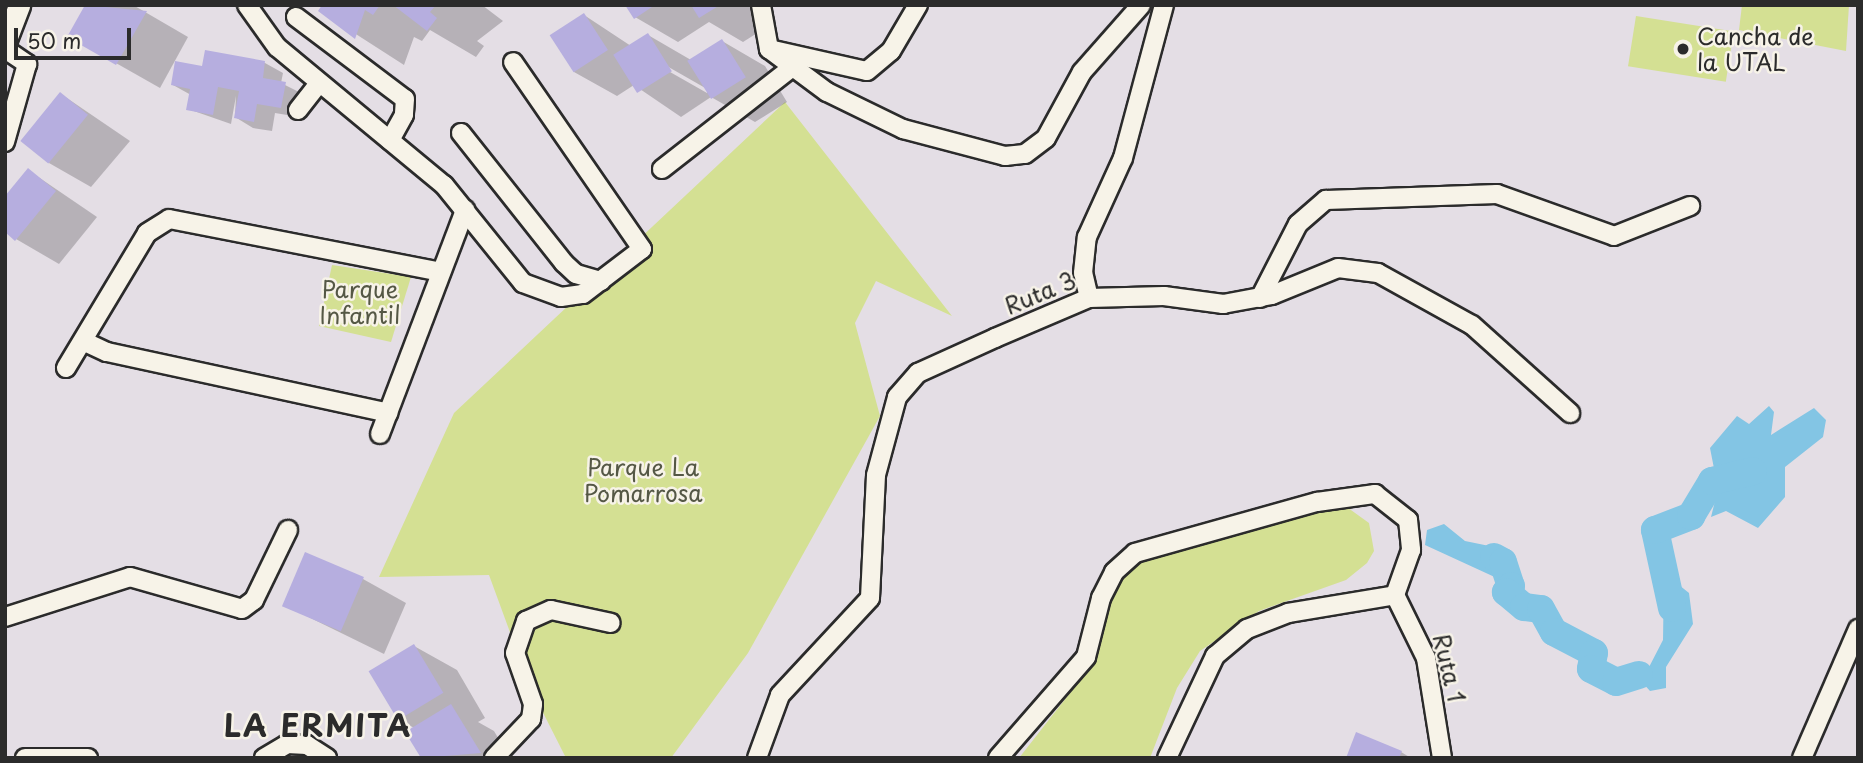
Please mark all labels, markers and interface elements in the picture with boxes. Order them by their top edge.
scale bar [18,14,135,58]
place label: Cancha de la UTAL [1697,22,1814,76]
text: 50 m [27,24,81,56]
marker: Cancha de la UTAL [1675,41,1691,57]
street label: Ruta 3 [1000,266,1080,320]
park label: Parque Infantil [319,275,401,329]
park label: Parque La Pomarrosa [583,453,703,507]
street label: Ruta 1 [1428,631,1470,705]
district label: LA ERMITA [227,707,409,743]

